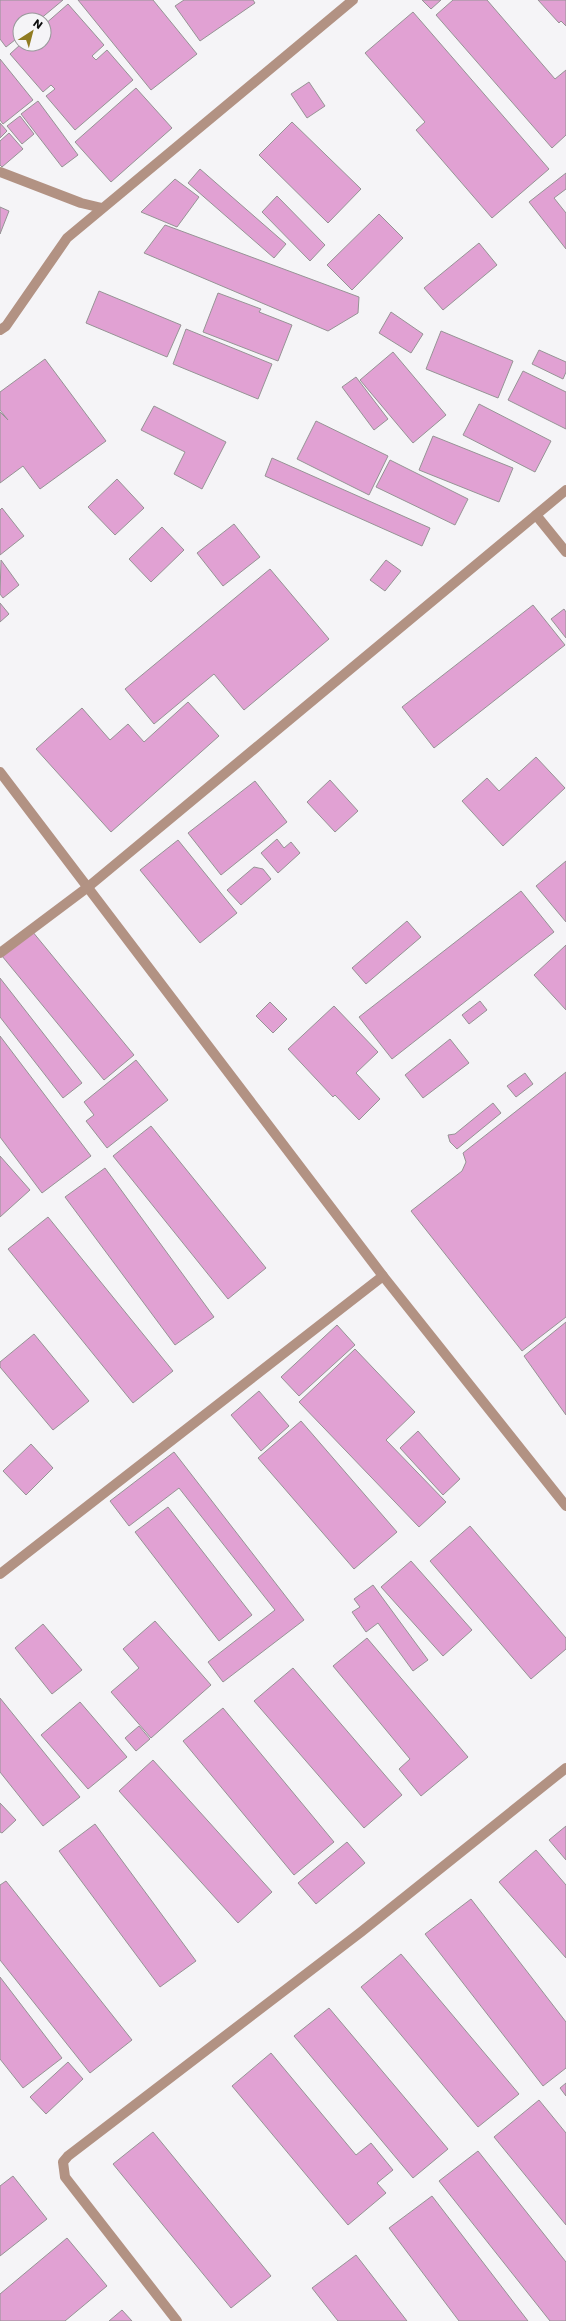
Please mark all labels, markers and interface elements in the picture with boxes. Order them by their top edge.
north arrow [12,12,52,52]
text: N [30,15,46,33]

